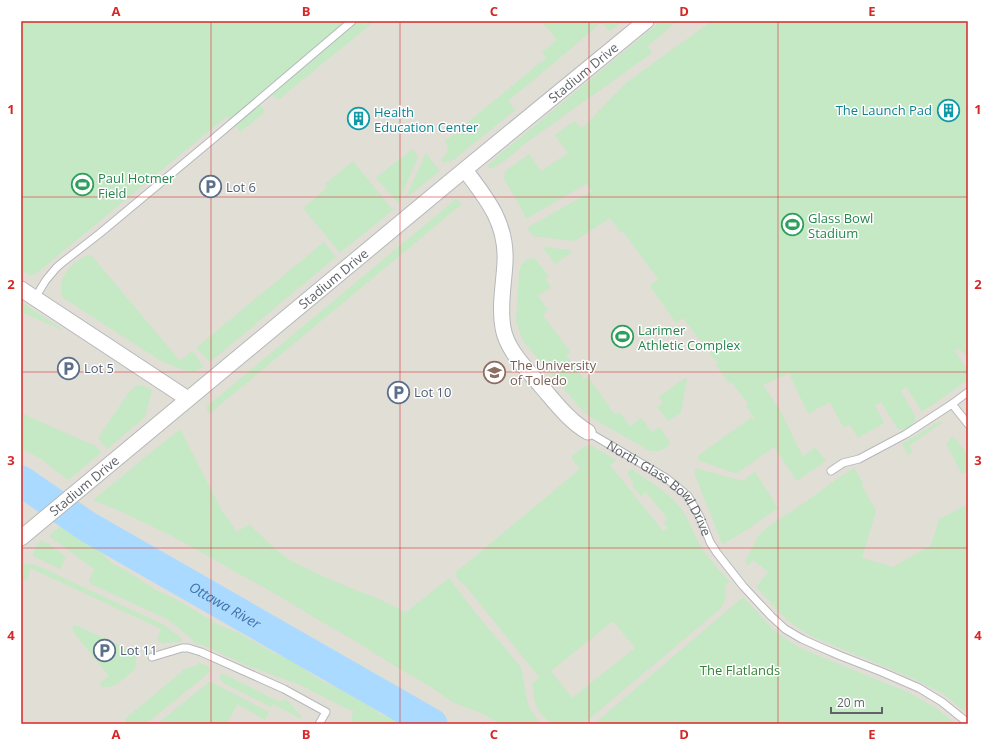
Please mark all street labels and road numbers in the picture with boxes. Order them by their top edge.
street label: Stadium Drive [544,38,622,107]
street label: Stadium Drive [295,244,372,313]
street label: North Glass Bowl Drive [603,436,716,539]
street label: Stadium Drive [45,451,123,520]

